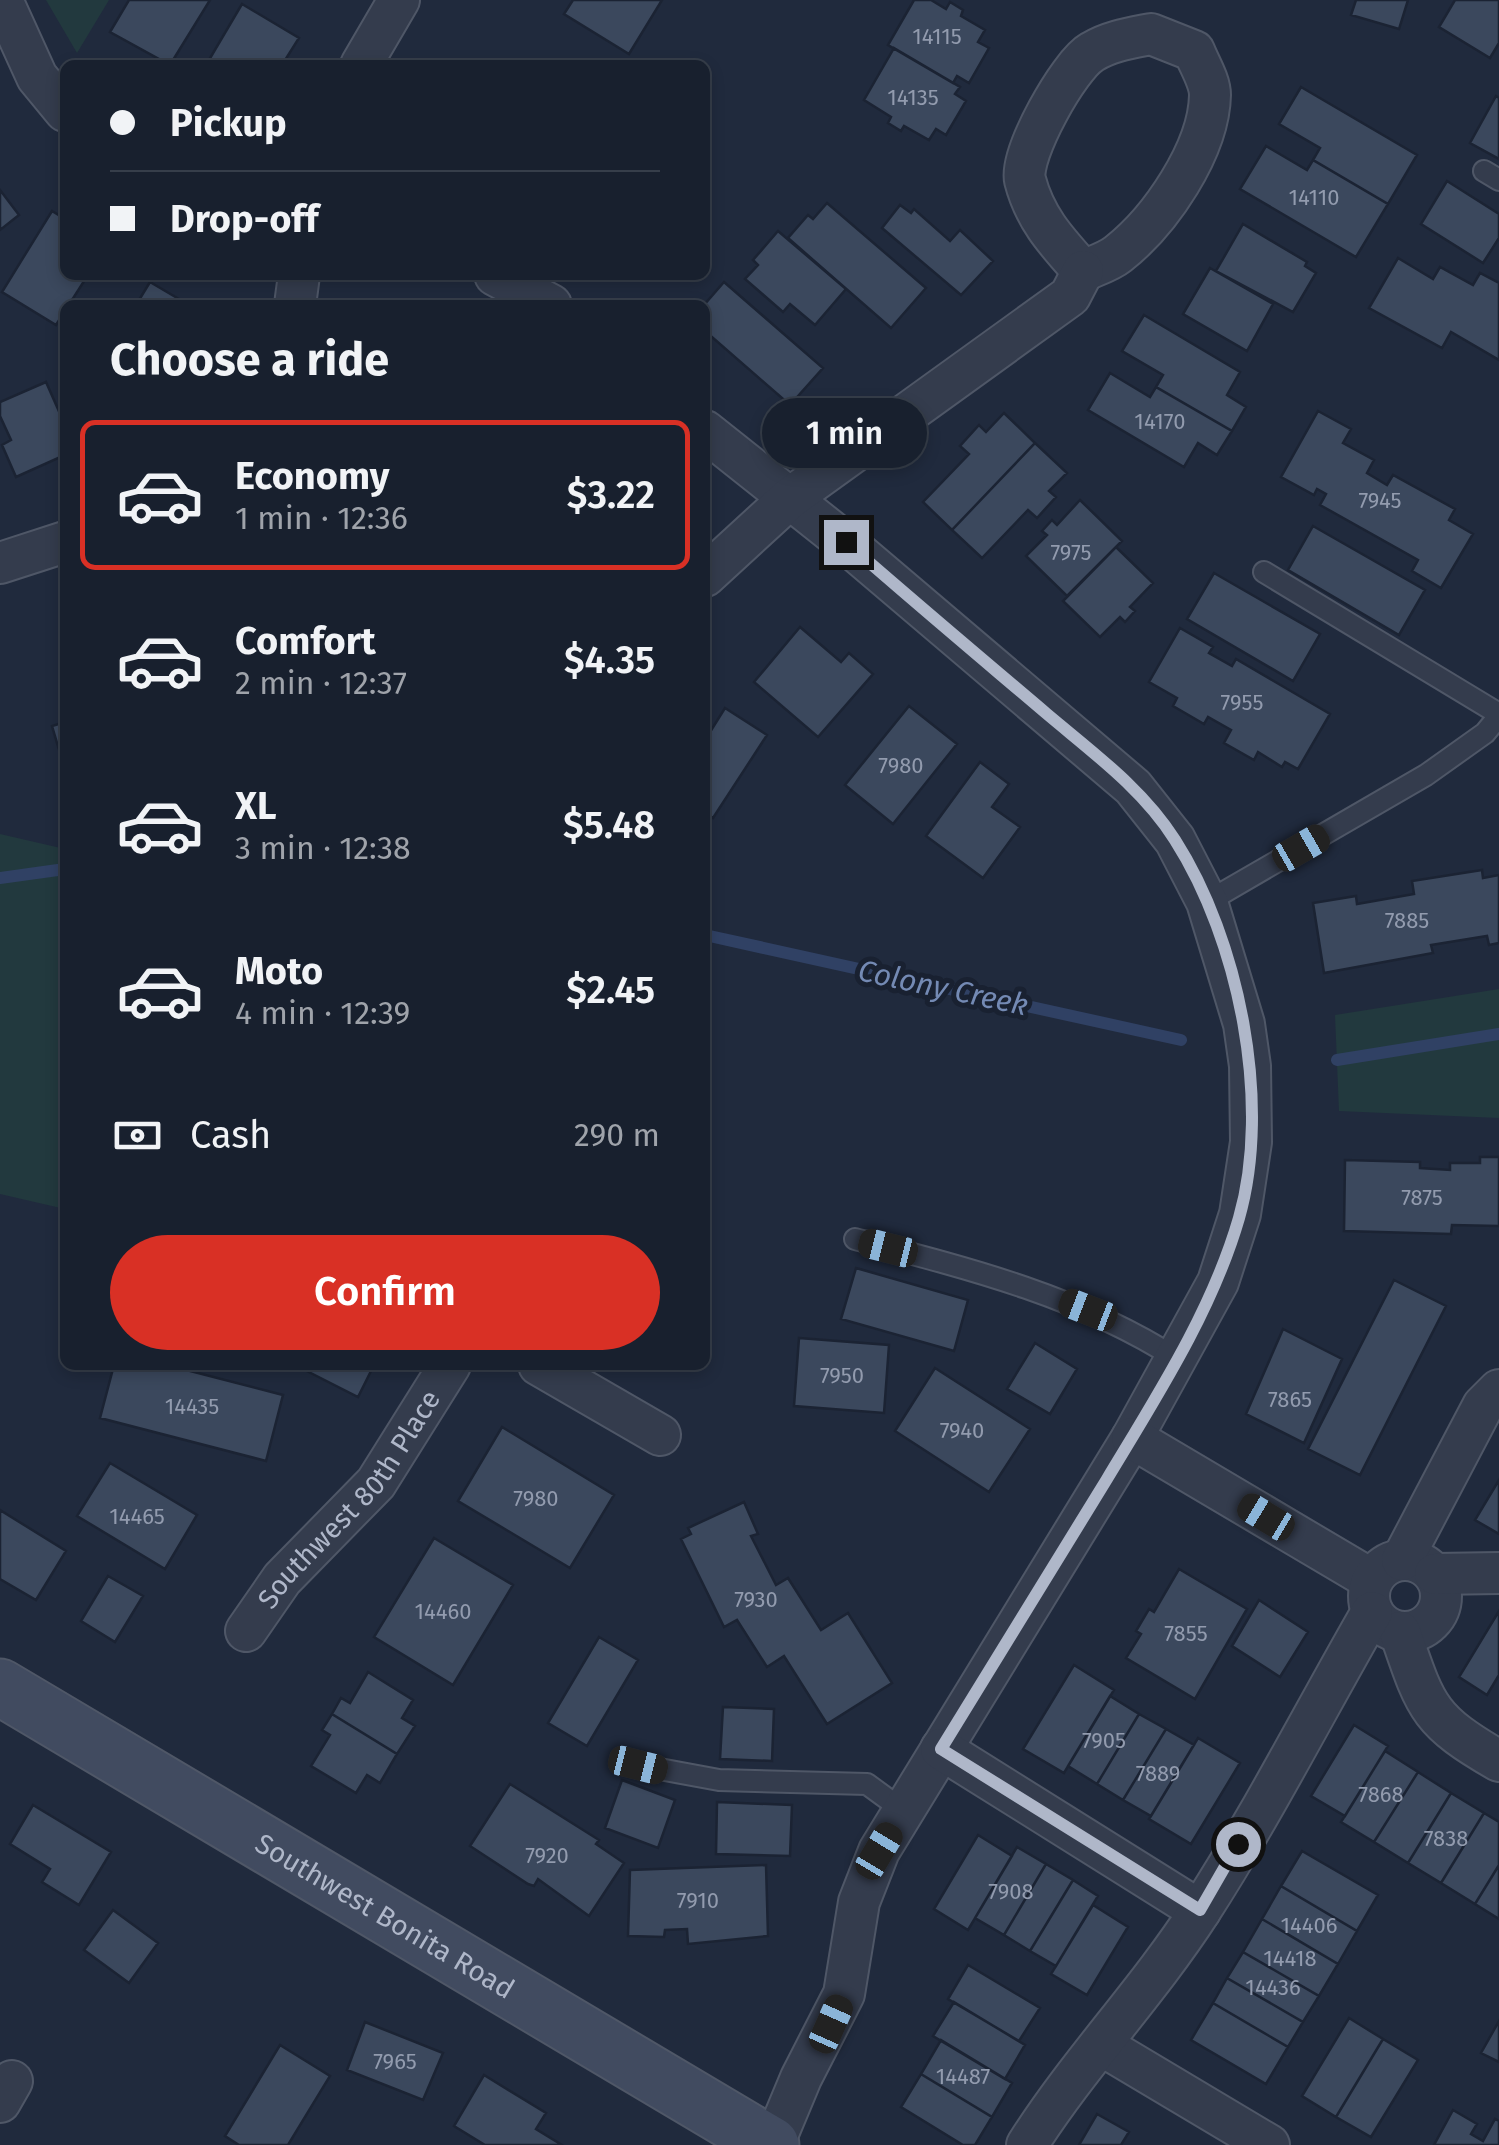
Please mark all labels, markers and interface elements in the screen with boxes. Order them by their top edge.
house number: 14115 [912,23,962,50]
house number: 14135 [887,84,939,111]
text: Pickup [170,100,287,146]
house number: 14110 [1289,184,1339,211]
text: Drop-off [170,196,318,242]
text: Choose a ride [110,333,389,387]
callout: 1 min [764,397,928,467]
house number: 14170 [1134,408,1186,435]
text: 1 min [806,414,883,452]
icon: car [115,450,205,540]
text: Economy [235,453,390,499]
text: $3.22 [567,472,655,518]
house number: 7945 [1358,487,1402,514]
text: 1 min · 12:36 [235,499,408,537]
route end [824,520,869,565]
house number: 7975 [1050,539,1092,566]
icon: car [115,615,205,705]
text: Comfort [235,618,376,664]
text: $4.35 [564,637,655,683]
text: 2 min · 12:37 [235,664,407,702]
house number: 7955 [1221,689,1263,716]
house number: 7980 [878,752,924,779]
icon: car [115,780,205,870]
text: XL [235,783,277,829]
text: $5.48 [563,802,655,848]
car [1268,820,1334,876]
text: 3 min · 12:38 [235,829,411,867]
house number: 7885 [1385,907,1429,934]
icon: car [115,945,205,1035]
text: Moto [235,948,323,994]
water label: Colony Creek [855,952,1031,1024]
text: $2.45 [566,967,655,1013]
text: 4 min · 12:39 [235,994,410,1032]
icon: cash [110,1108,165,1163]
text: Cash [190,1112,271,1158]
text: 290 m [574,1116,660,1154]
house number: 7875 [1401,1184,1443,1211]
car [855,1226,921,1270]
button: Confirm [110,1235,660,1350]
car [1055,1285,1121,1335]
house number: 7950 [820,1362,864,1389]
street label: Southwest 80th Place [251,1384,447,1615]
house number: 7865 [1268,1386,1312,1413]
house number: 14435 [165,1393,219,1420]
house number: 7940 [940,1417,984,1444]
house number: 7980 [513,1485,559,1512]
car [1233,1489,1299,1545]
house number: 14465 [109,1503,165,1530]
house number: 7930 [734,1586,778,1613]
house number: 14460 [415,1598,471,1625]
house number: 7855 [1164,1620,1208,1647]
house number: 7905 [1082,1727,1126,1754]
car [605,1743,671,1787]
house number: 7889 [1136,1760,1180,1787]
house number: 7868 [1358,1781,1404,1808]
car [851,1818,907,1884]
route start [1216,1822,1261,1867]
house number: 7838 [1424,1825,1468,1852]
street label: Southwest Bonita Road [250,1827,520,2006]
house number: 7920 [525,1842,569,1869]
house number: 7908 [988,1878,1034,1905]
house number: 7910 [677,1887,719,1914]
house number: 14406 [1281,1912,1337,1939]
house number: 14418 [1263,1945,1317,1972]
house number: 14436 [1245,1974,1301,2001]
car [805,1990,857,2058]
house number: 7965 [373,2048,417,2075]
house number: 14487 [936,2063,990,2090]

